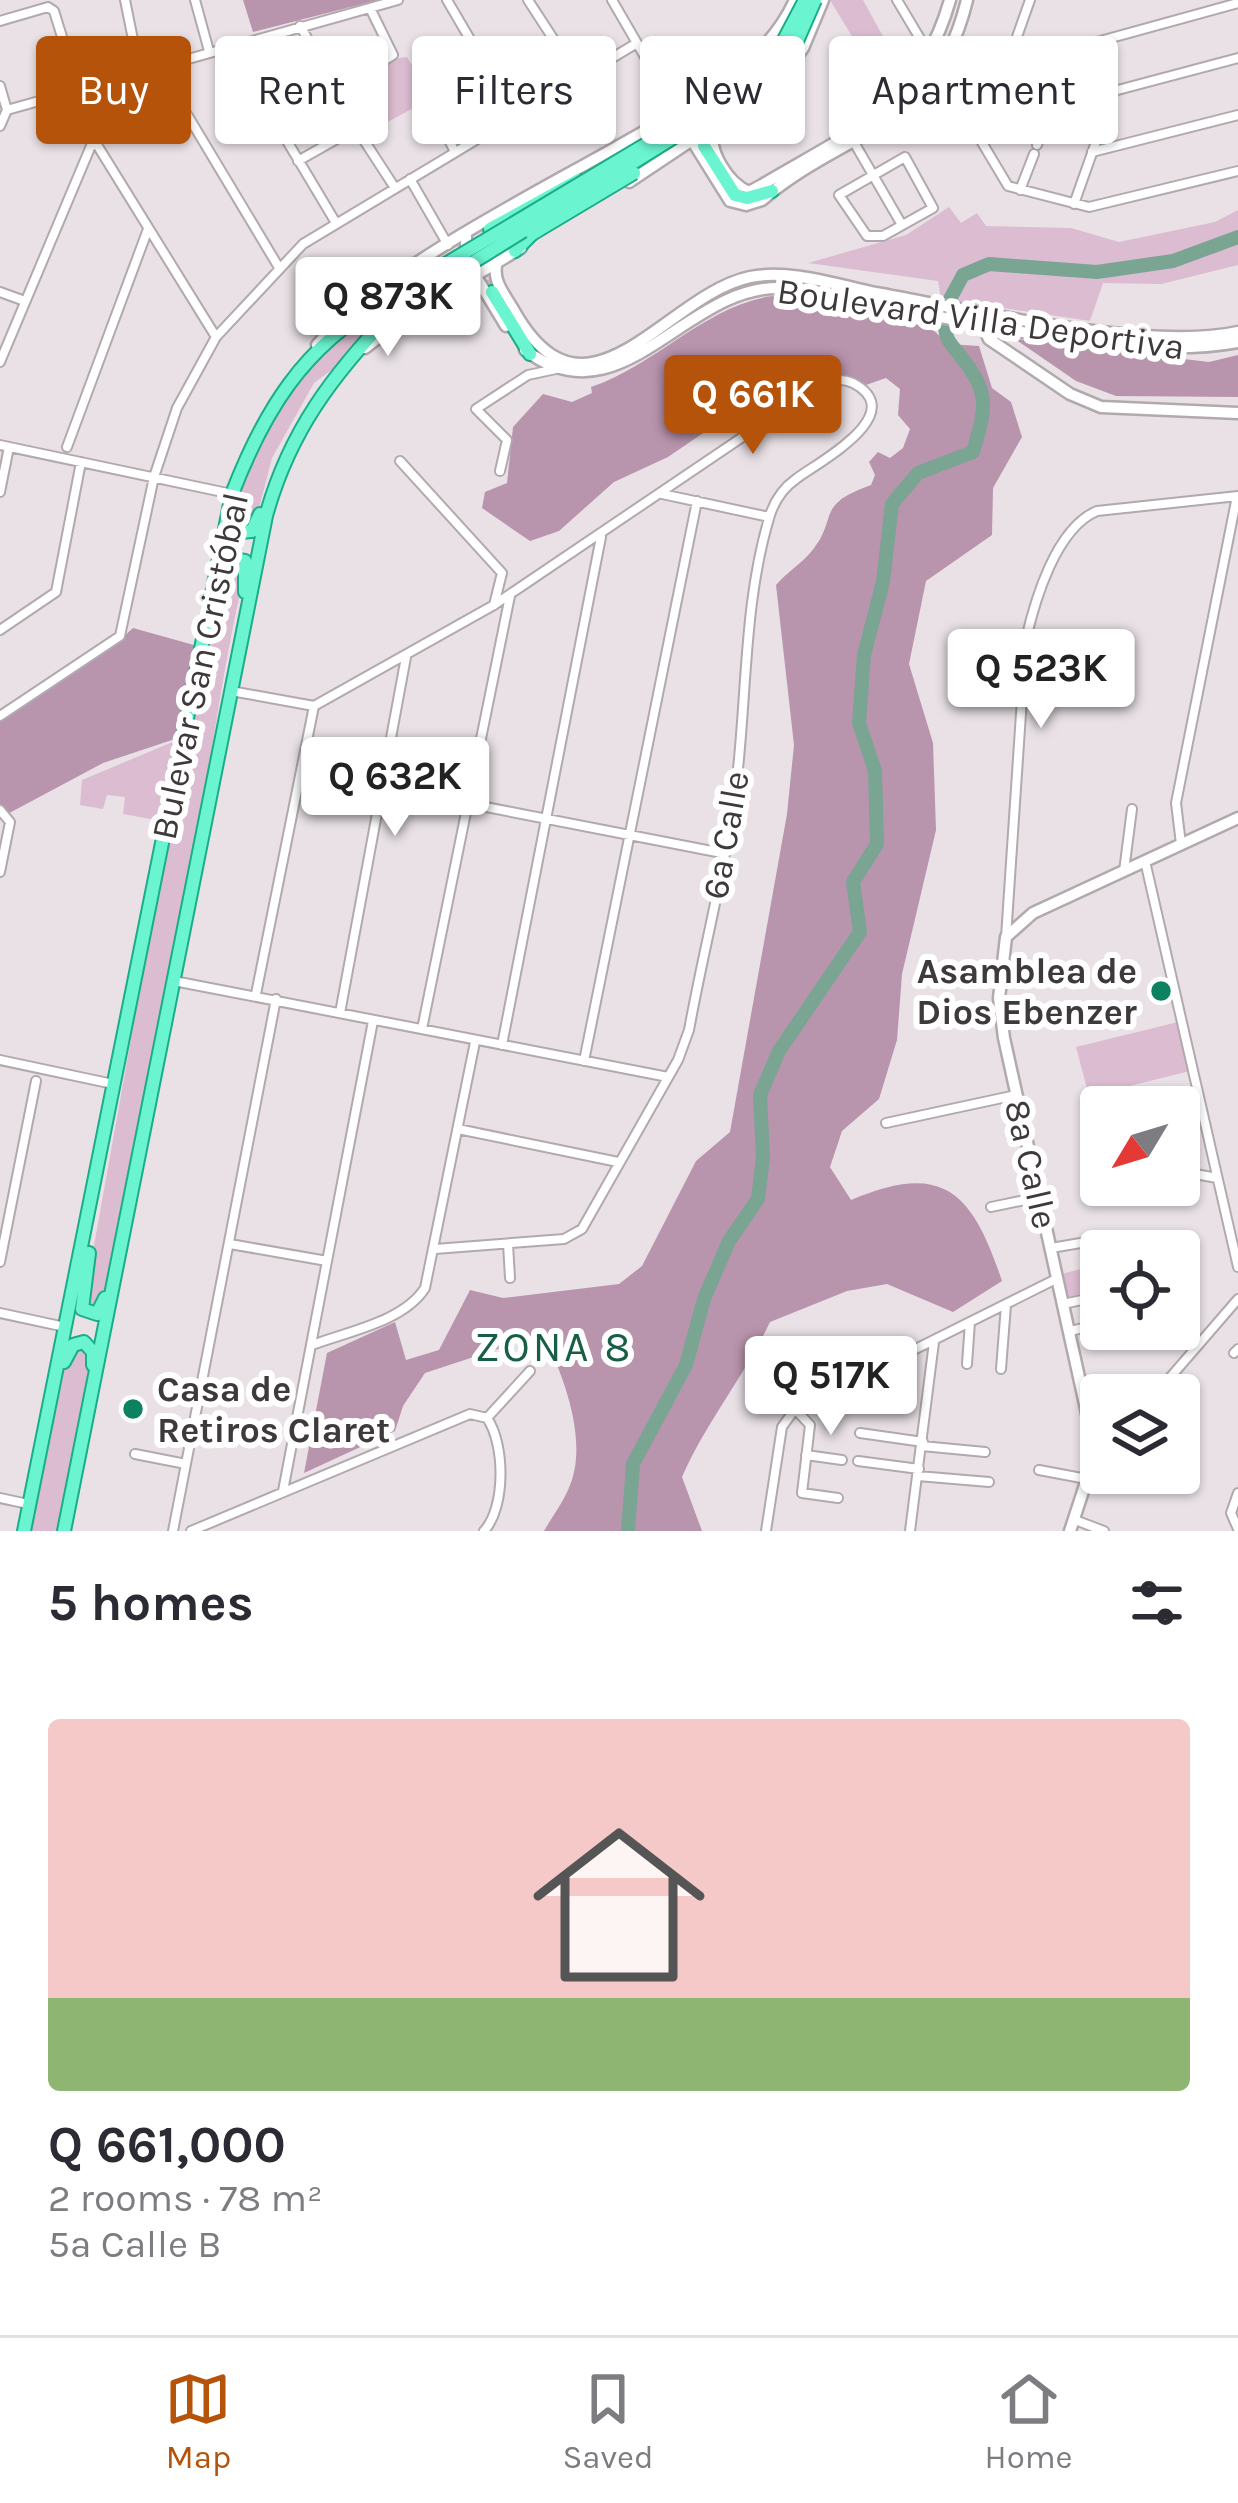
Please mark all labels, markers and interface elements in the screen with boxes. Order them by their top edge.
chip: Buy [36,36,191,144]
chip: Rent [215,36,388,144]
chip: Filters [412,36,616,144]
chip: New [640,36,805,144]
chip: Apartment [829,36,1118,144]
pin: Q 873K [290,257,486,359]
street label: Boulevard Villa Deportiva [774,270,1187,368]
text: Q 873K [322,273,454,319]
pin: Q 661K [655,355,851,457]
text: Q 661K [691,371,815,417]
street label: Bulevar San Cristóbal [143,489,257,843]
pin: Q 523K [943,629,1139,731]
text: Q 523K [975,645,1107,691]
pin: Q 632K [297,737,493,839]
text: Q 632K [328,753,462,799]
street label: 6a Calle [694,768,758,903]
place label: Asamblea de Dios Ebenzer [916,950,1137,1033]
marker: Asamblea de Dios Ebenzer [1148,978,1174,1004]
north arrow [1080,1086,1200,1206]
map controls [1080,1086,1200,1494]
street label: 8a Calle [996,1096,1066,1233]
button: locate [1080,1230,1200,1350]
district label: ZONA 8 [475,1322,633,1372]
pin: Q 517K [733,1336,929,1438]
text: Q 517K [772,1352,890,1398]
place label: Casa de Retiros Claret [157,1368,390,1451]
button: layers [1080,1374,1200,1494]
marker: Casa de Retiros Claret [120,1396,146,1422]
icon: filters [1124,1570,1190,1636]
text: 5 homes [48,1573,254,1633]
icon: home [511,1797,727,2013]
text: Q 661,000 [48,2115,286,2175]
text: 2 rooms · 78 m² [48,2175,323,2221]
text: 5a Calle B [48,2221,222,2267]
tab: Map [165,2366,231,2476]
tab: Saved [562,2366,654,2476]
tab: Home [985,2366,1073,2476]

